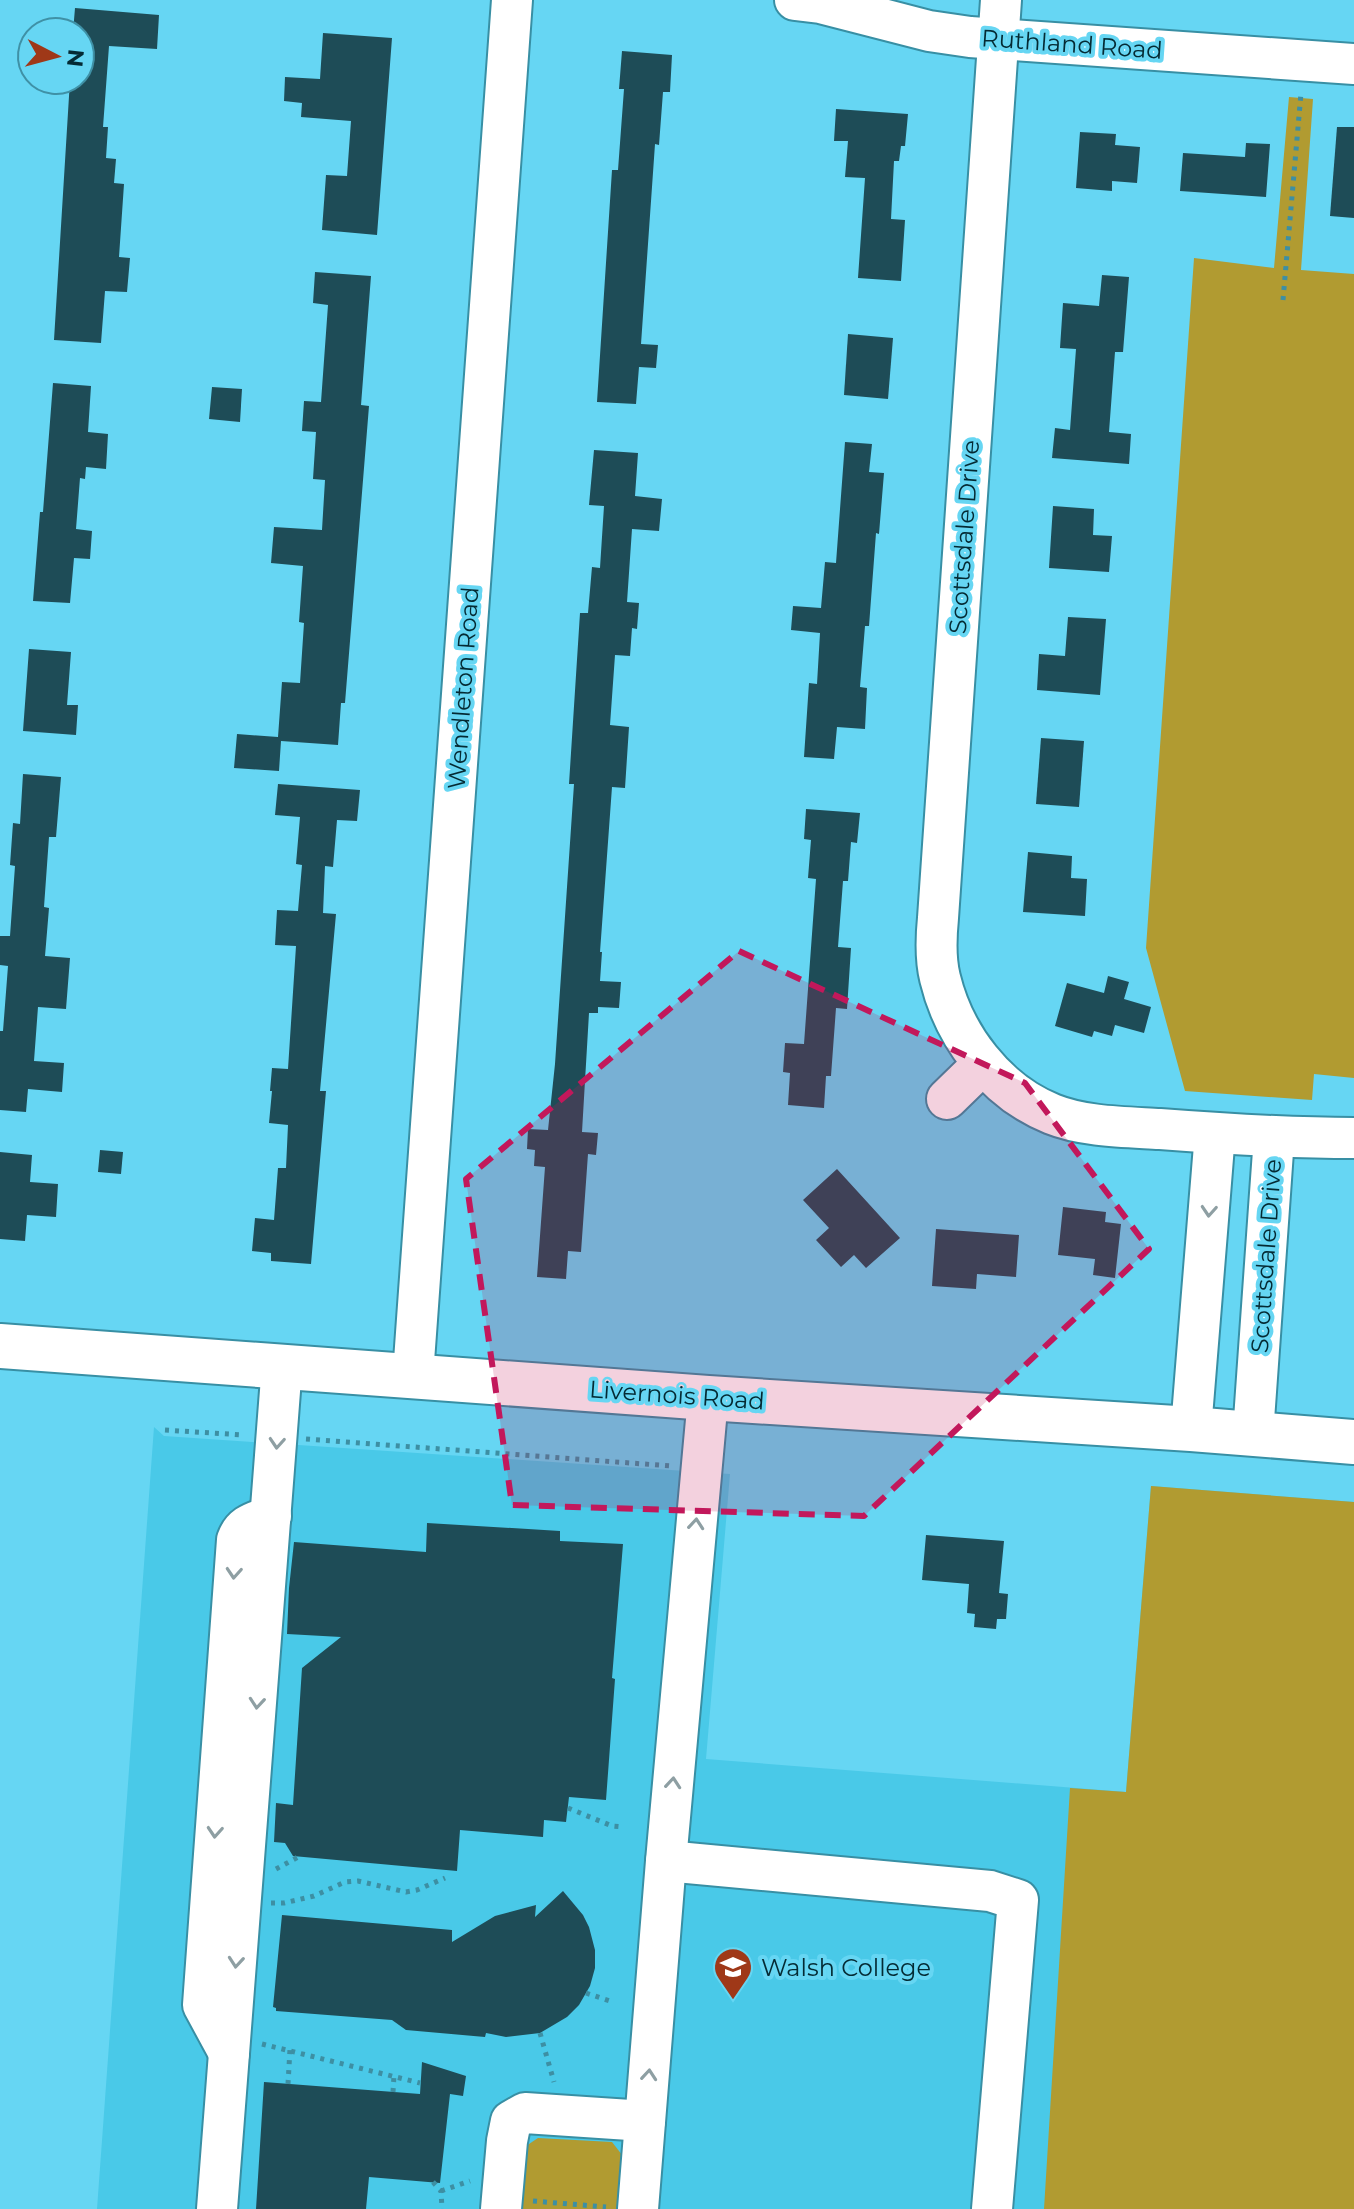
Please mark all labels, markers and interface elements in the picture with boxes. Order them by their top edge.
north arrow [16,16,96,96]
street label: Ruthland Road [980,23,1164,65]
text: N [61,48,90,68]
street label: Scottsdale Drive [943,439,985,635]
street label: Wendleton Road [441,586,485,790]
street label: Scottsdale Drive [1245,1158,1287,1354]
one-way arrow [1201,1205,1218,1218]
street label: Livernois Road [588,1374,766,1416]
one-way arrow [269,1437,286,1450]
one-way arrow [687,1517,704,1530]
one-way arrow [226,1567,243,1580]
one-way arrow [249,1696,266,1709]
one-way arrow [664,1776,681,1789]
one-way arrow [207,1826,224,1839]
school or university icon: Walsh College [712,1946,754,2001]
place label: Walsh College [761,1953,931,1982]
one-way arrow [228,1956,245,1969]
one-way arrow [640,2068,657,2081]

